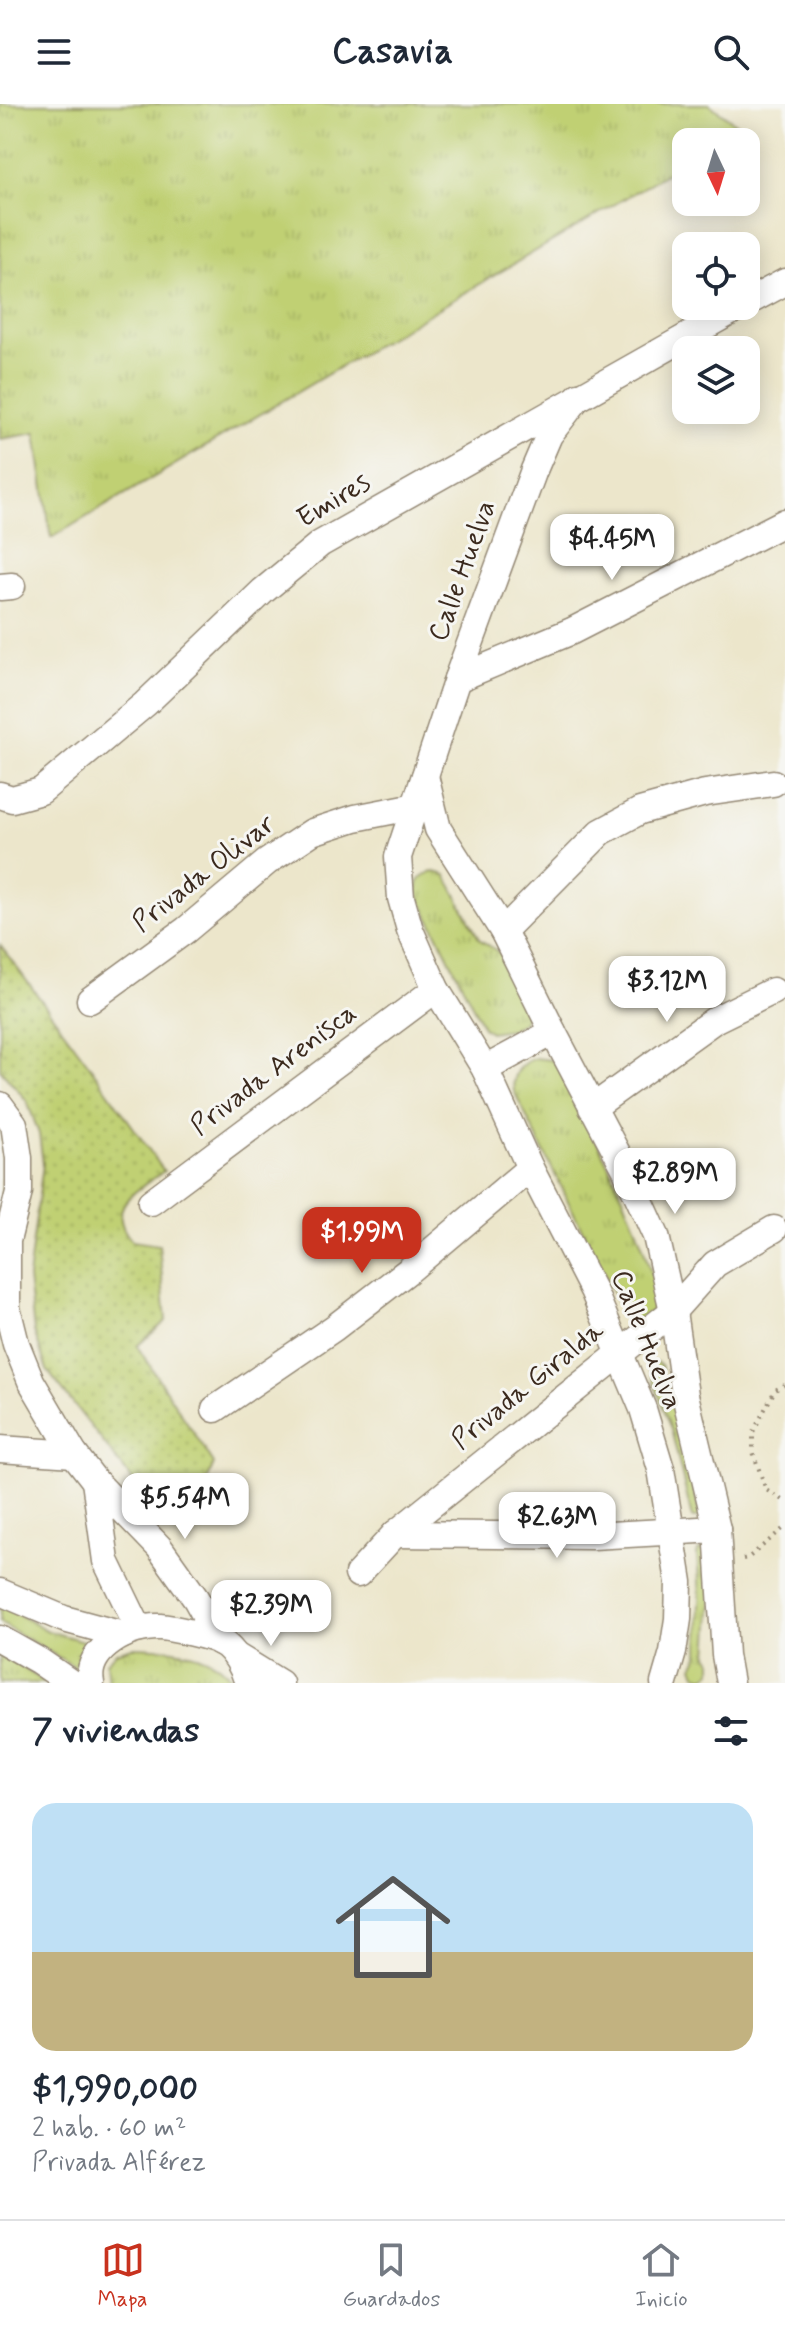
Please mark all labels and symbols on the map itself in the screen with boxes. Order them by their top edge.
north arrow [672,128,760,216]
street label: Emires [290,465,378,537]
street label: Calle Huelva [420,495,506,647]
pin: $4.45M [547,514,677,582]
street label: Privada Olivar [125,806,283,941]
pin: $3.12M [602,956,732,1024]
street label: Privada Arenisca [183,995,365,1145]
pin: $2.89M [610,1148,740,1216]
pin: $1.99M [297,1207,427,1275]
street label: Calle Huelva [601,1265,691,1415]
street label: Privada Giralda [444,1313,612,1459]
pin: $5.54M [120,1473,250,1541]
pin: $2.63M [492,1492,622,1560]
pin: $2.39M [206,1580,336,1648]

